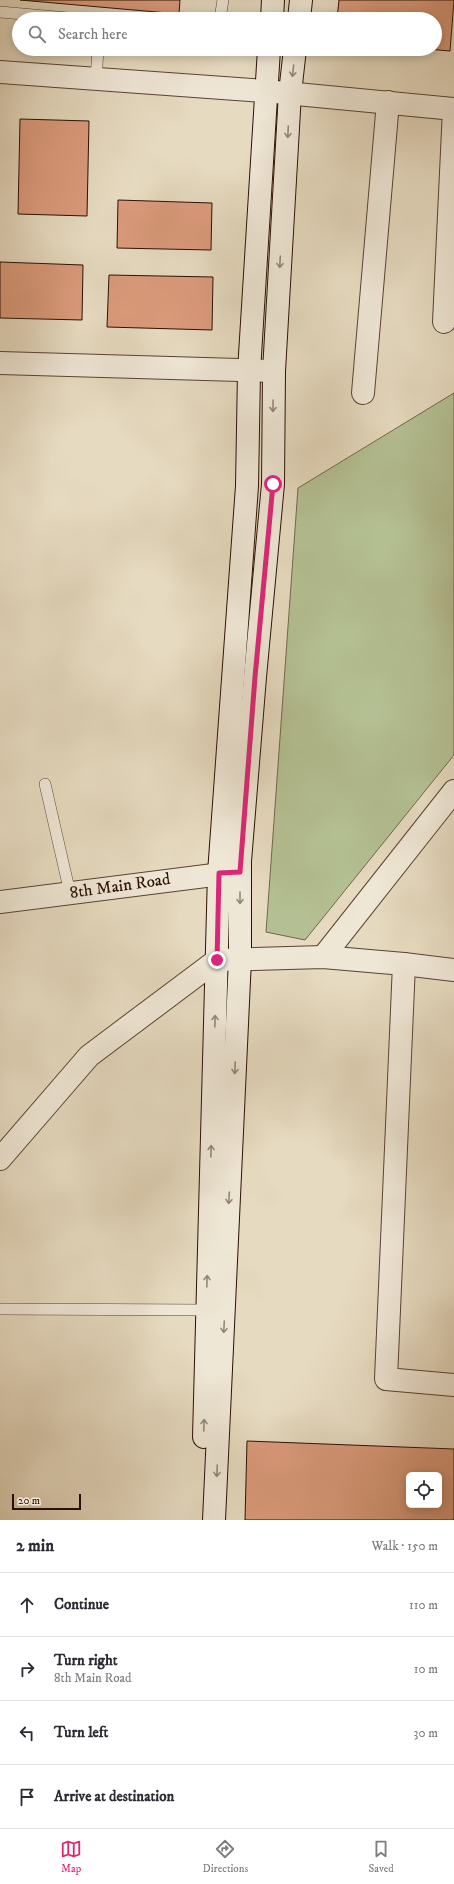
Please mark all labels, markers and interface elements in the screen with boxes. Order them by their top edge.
search box [12,12,442,56]
icon: search [26,23,48,45]
text: Search here [58,25,127,44]
one-way arrow [289,64,296,77]
one-way arrow [284,125,291,138]
one-way arrow [277,255,284,268]
one-way arrow [269,399,277,412]
route start [264,475,282,493]
street label: 8th Main Road [68,868,172,904]
one-way arrow [236,891,244,904]
route end [208,951,226,969]
one-way arrow [212,1015,219,1028]
one-way arrow [231,1061,239,1074]
one-way arrow [208,1145,215,1158]
one-way arrow [226,1191,233,1204]
one-way arrow [204,1275,211,1288]
one-way arrow [220,1320,227,1333]
one-way arrow [200,1419,208,1432]
one-way arrow [213,1464,220,1477]
map controls [406,1472,442,1508]
button: locate [406,1472,442,1508]
scale bar [12,1492,81,1511]
text: 20 m [18,1494,40,1508]
text: 2 min [16,1535,54,1557]
text: Walk · 150 m [372,1538,438,1554]
icon: ahead [16,1594,38,1616]
text: Continue [54,1595,109,1614]
text: 110 m [409,1597,438,1613]
text: Turn right [54,1651,117,1670]
icon: right [16,1658,38,1680]
text: 10 m [414,1661,438,1677]
text: 8th Main Road [54,1670,132,1686]
icon: left [16,1722,38,1744]
text: Turn left [54,1723,108,1742]
text: 30 m [414,1725,438,1741]
icon: arrive [16,1786,38,1808]
text: Arrive at destination [54,1787,174,1806]
tab: Map [60,1838,82,1876]
tab: Directions [203,1838,248,1876]
tab: Saved [369,1838,394,1876]

